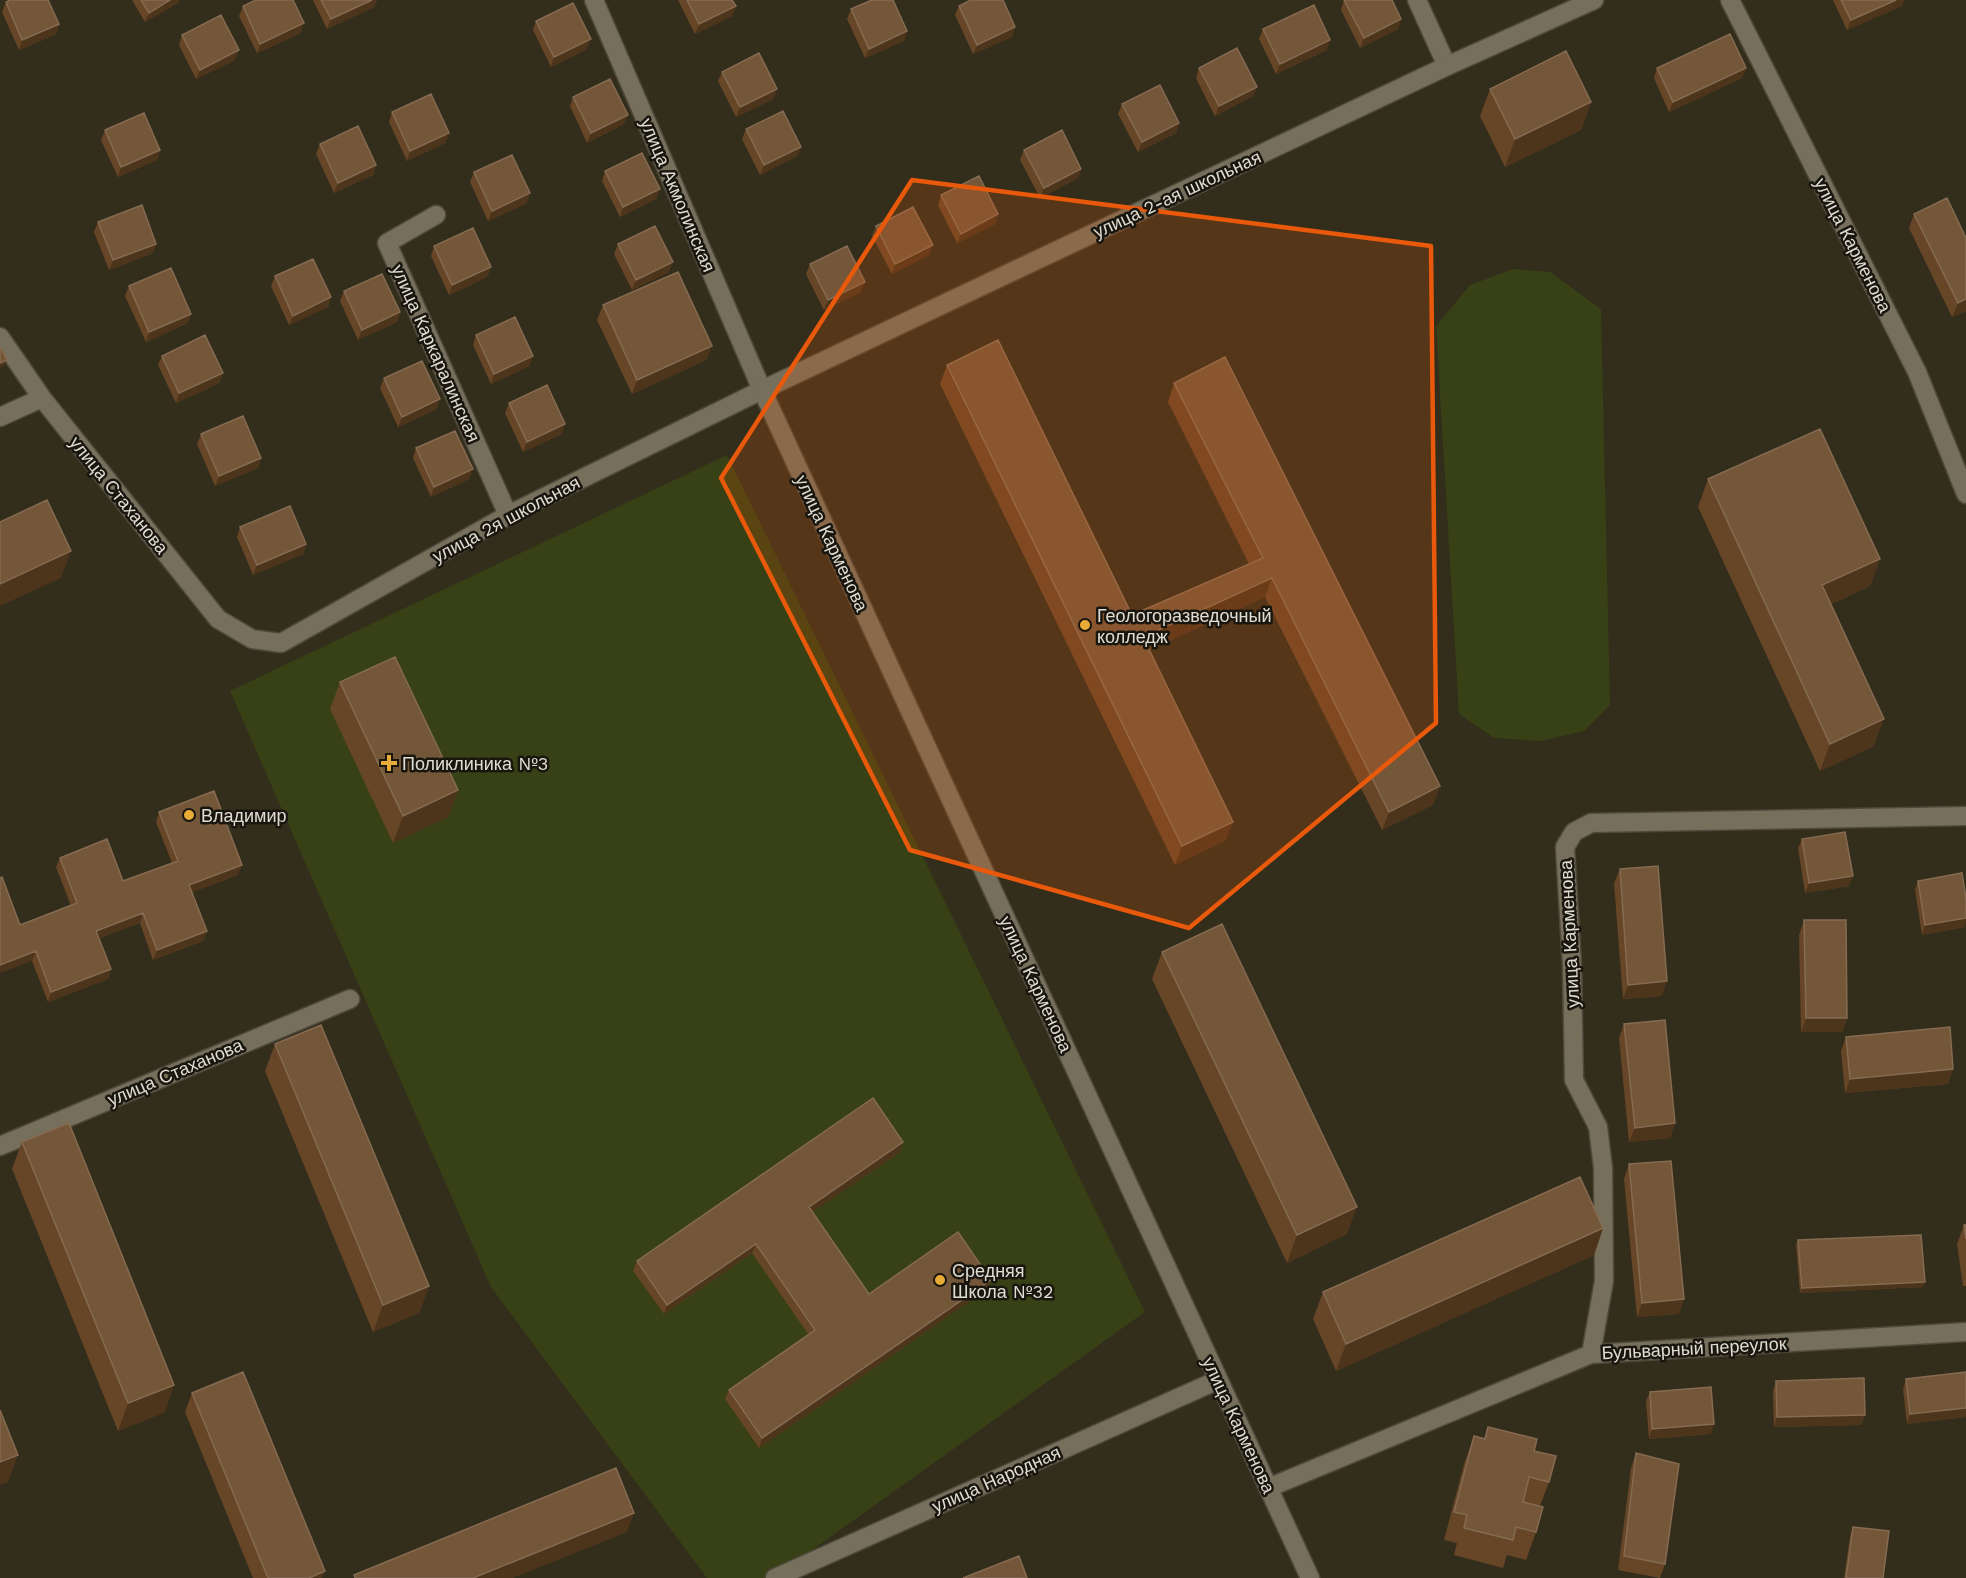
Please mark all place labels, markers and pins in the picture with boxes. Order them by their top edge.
place label: Геологоразведочный колледж [1097,605,1272,647]
marker: Геологоразведочный колледж [1078,618,1092,632]
place label: Поликлиника №3 [402,753,548,774]
marker: Поликлиника №3 [380,754,398,772]
place label: Владимир [201,805,287,826]
marker: Владимир [182,808,196,822]
place label: Средняя Школа №32 [952,1260,1054,1302]
marker: Средняя Школа №32 [933,1273,947,1287]

